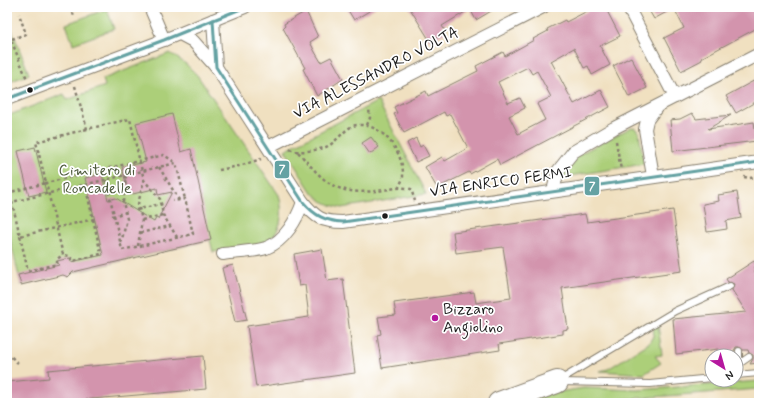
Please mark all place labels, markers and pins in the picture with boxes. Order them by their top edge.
unlabelled marker [25,85,35,95]
unlabelled marker [380,211,390,221]
place label: Bizzaro Angiolino [443,299,503,339]
marker: Bizzaro Angiolino [430,313,440,323]

